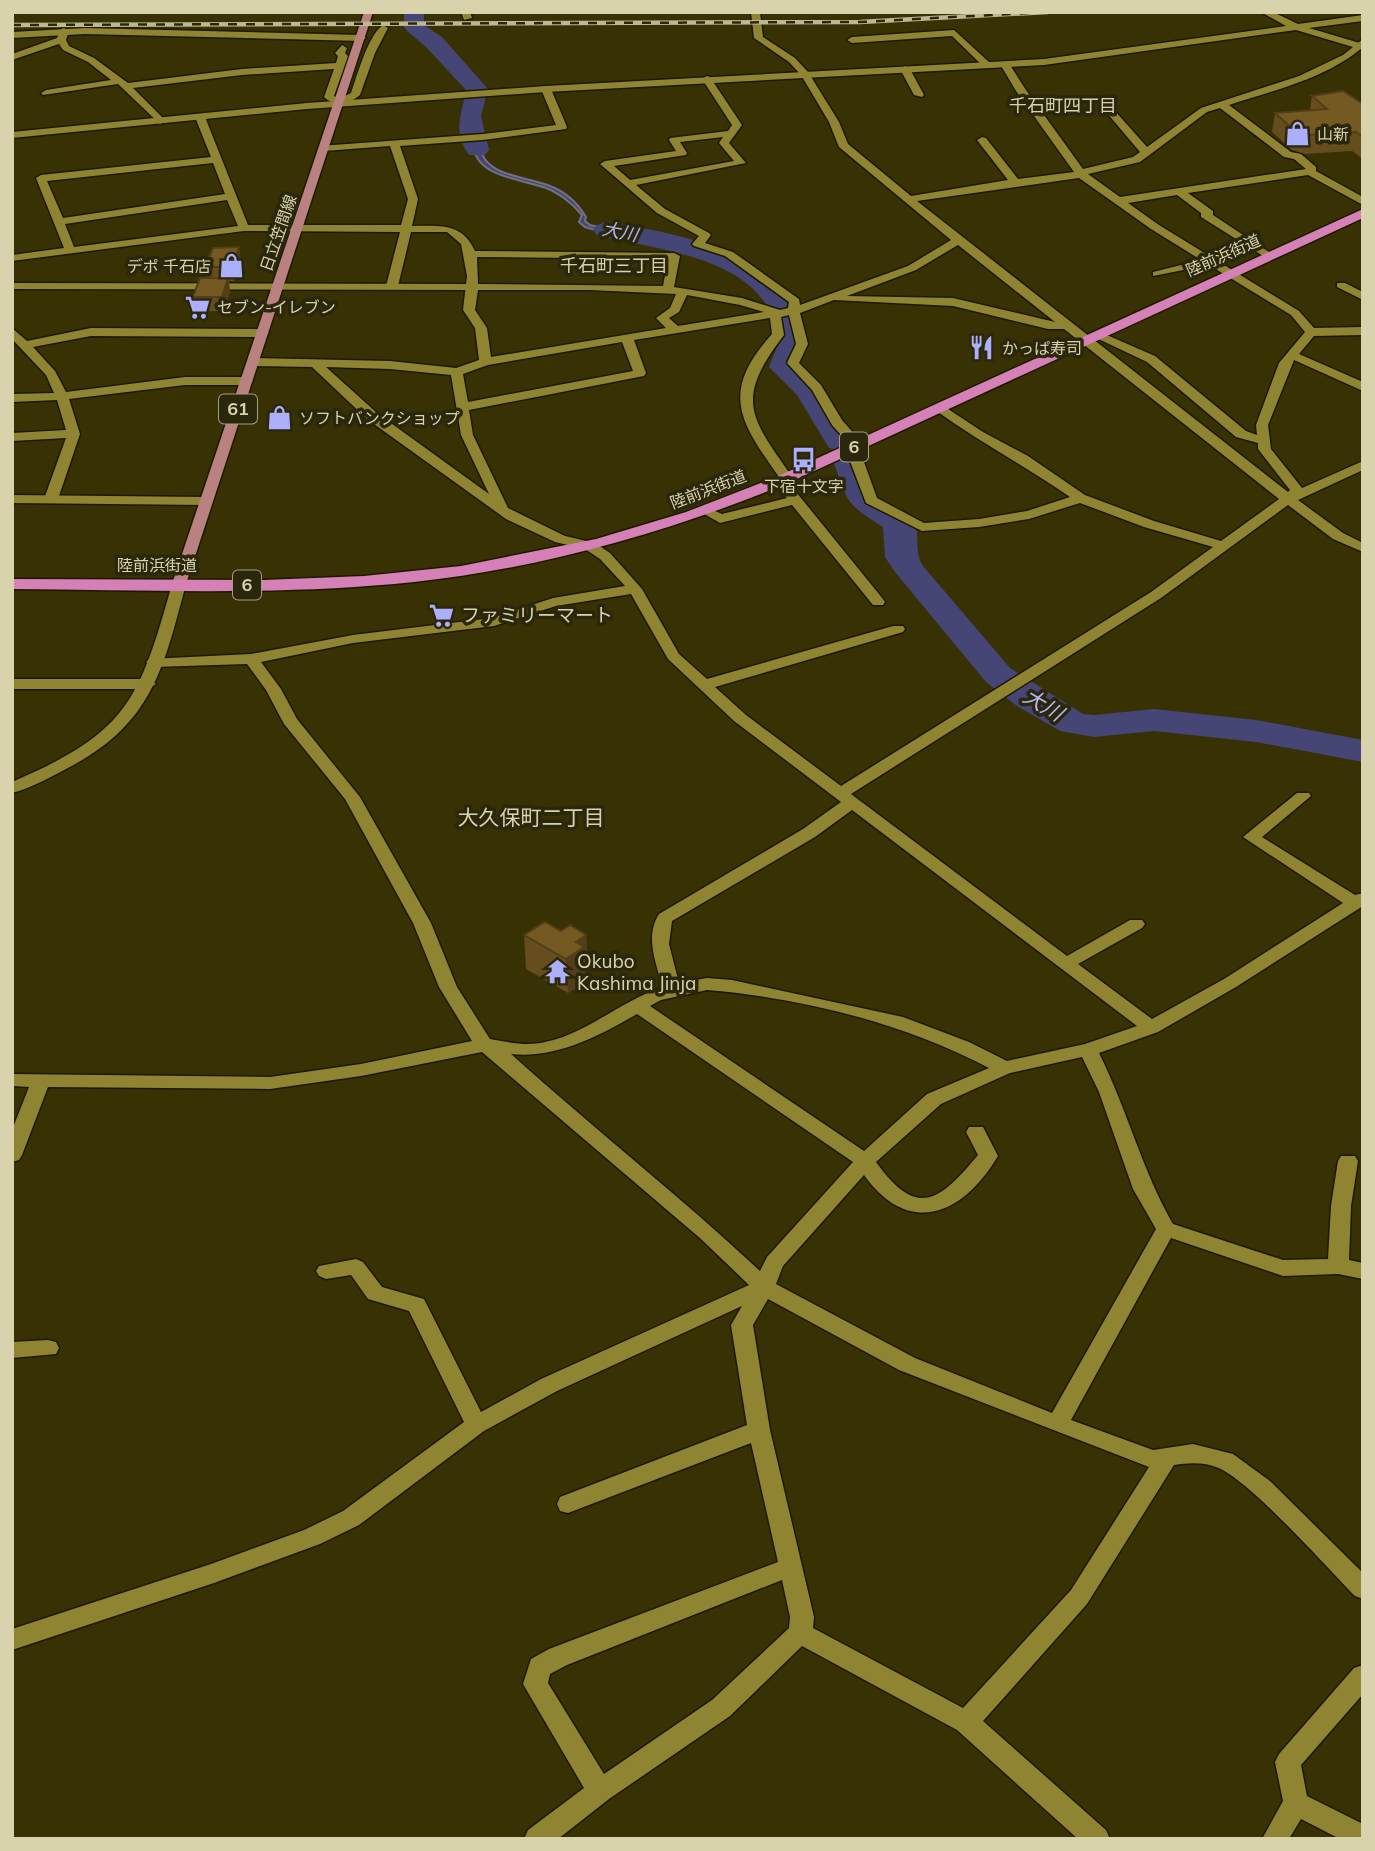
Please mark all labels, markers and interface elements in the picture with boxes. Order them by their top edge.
district label: 千石町四丁目 [1009,94,1117,117]
shop icon: 山新 [1283,120,1311,148]
place label: 山新 [1317,124,1349,144]
street label: 日立笠間線 [256,192,300,274]
water label: 大川 [600,217,642,247]
street label: 陸前浜街道 [1182,230,1264,280]
shop icon: デポ 千石店 [217,252,245,280]
district label: 千石町三丁目 [560,254,668,277]
place label: デポ 千石店 [127,256,211,276]
supermarket icon: セブン-イレブン [183,293,211,321]
place label: セブン-イレブン [217,297,336,317]
restaurant icon: かっぱ寿司 [968,334,996,362]
place label: かっぱ寿司 [1002,338,1082,358]
road number: 61 [219,394,257,424]
shop icon: ソフトバンクショップ [265,404,293,432]
place label: ソフトバンクショップ [299,408,460,428]
road number: 6 [840,432,868,462]
bus stop icon: 下宿十文字 [790,446,818,474]
street label: 陸前浜街道 [667,465,749,513]
place label: 下宿十文字 [764,476,844,496]
street label: 陸前浜街道 [117,555,197,575]
road number: 6 [233,570,261,600]
supermarket icon: ファミリーマート [427,601,455,629]
place label: ファミリーマート [461,603,613,627]
water label: 大川 [1019,682,1070,727]
district label: 大久保町二丁目 [458,804,605,830]
place label: Okubo Kashima Jinja [577,949,696,995]
temple icon: Okubo Kashima Jinja [543,958,571,986]

